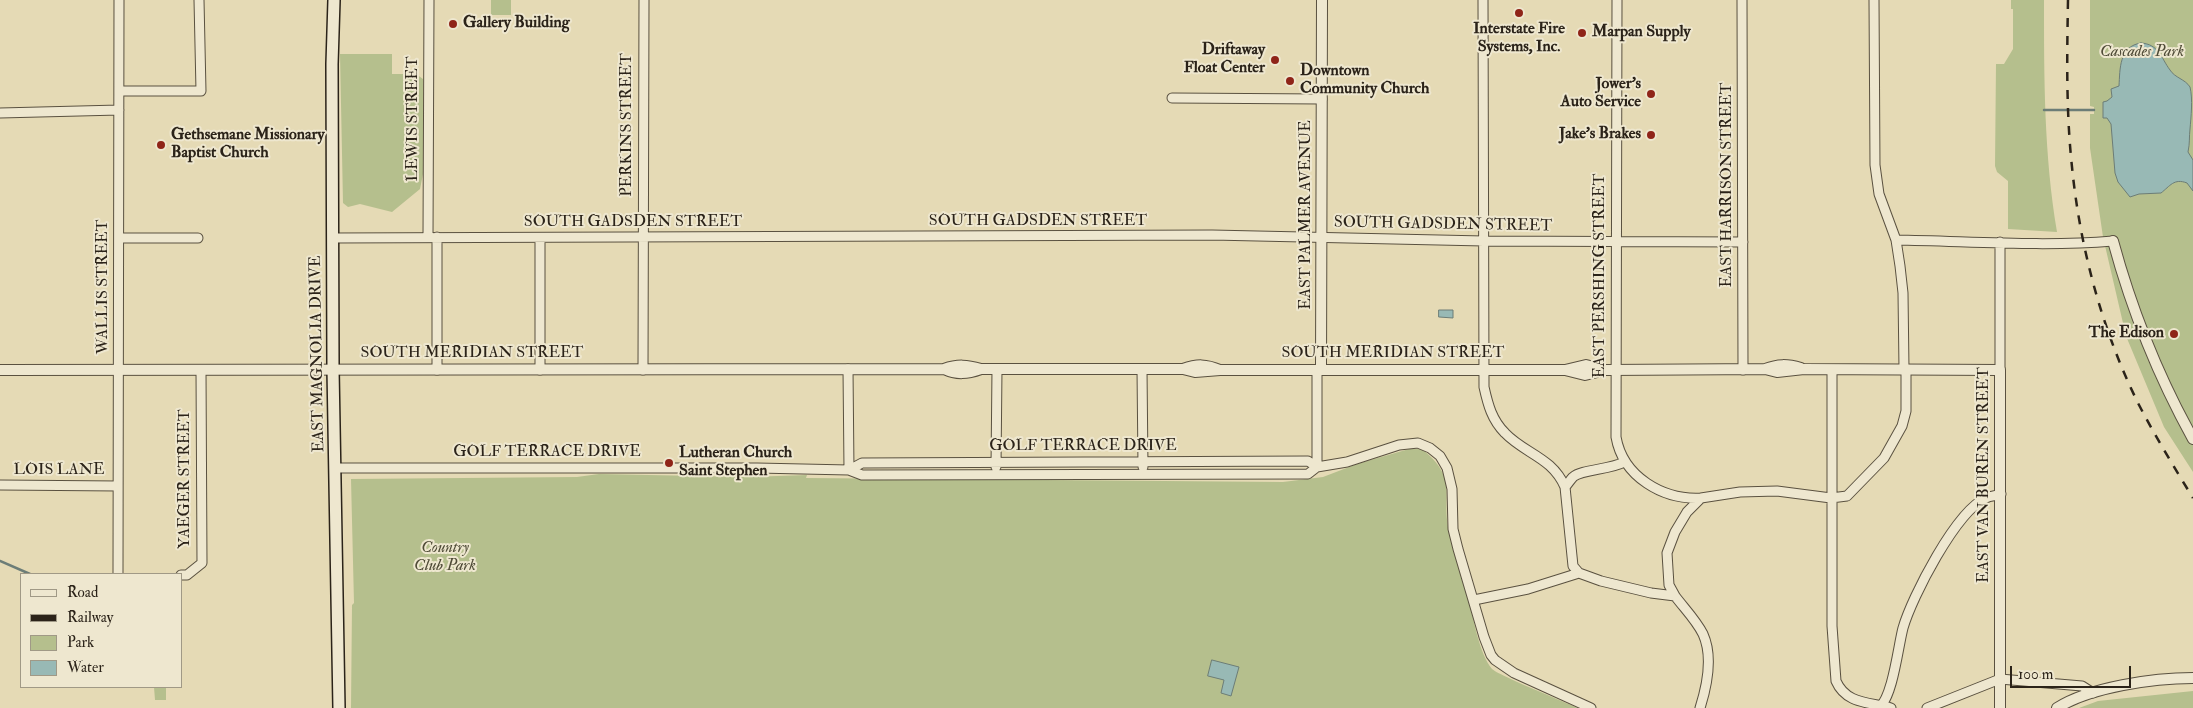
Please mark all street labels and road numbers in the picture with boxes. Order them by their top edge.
street label: PERKINS STREET [618,53,638,197]
street label: LEWIS STREET [404,56,424,182]
street label: EAST HARRISON STREET [1718,82,1738,288]
street label: EAST PALMER AVENUE [1297,120,1317,310]
street label: EAST PERSHING STREET [1591,174,1611,378]
street label: SOUTH GADSDEN STREET [929,212,1147,232]
street label: SOUTH GADSDEN STREET [524,213,742,233]
street label: SOUTH GADSDEN STREET [1334,213,1552,237]
street label: WALLIS STREET [94,220,114,354]
street label: EAST MAGNOLIA DRIVE [307,255,329,453]
street label: SOUTH MERIDIAN STREET [361,344,583,364]
street label: SOUTH MERIDIAN STREET [1282,344,1504,364]
street label: EAST VAN BUREN STREET [1975,367,1995,583]
street label: YAEGER STREET [176,409,196,549]
street label: GOLF TERRACE DRIVE [989,437,1177,457]
street label: GOLF TERRACE DRIVE [453,443,641,463]
street label: LOIS LANE [13,461,105,481]

